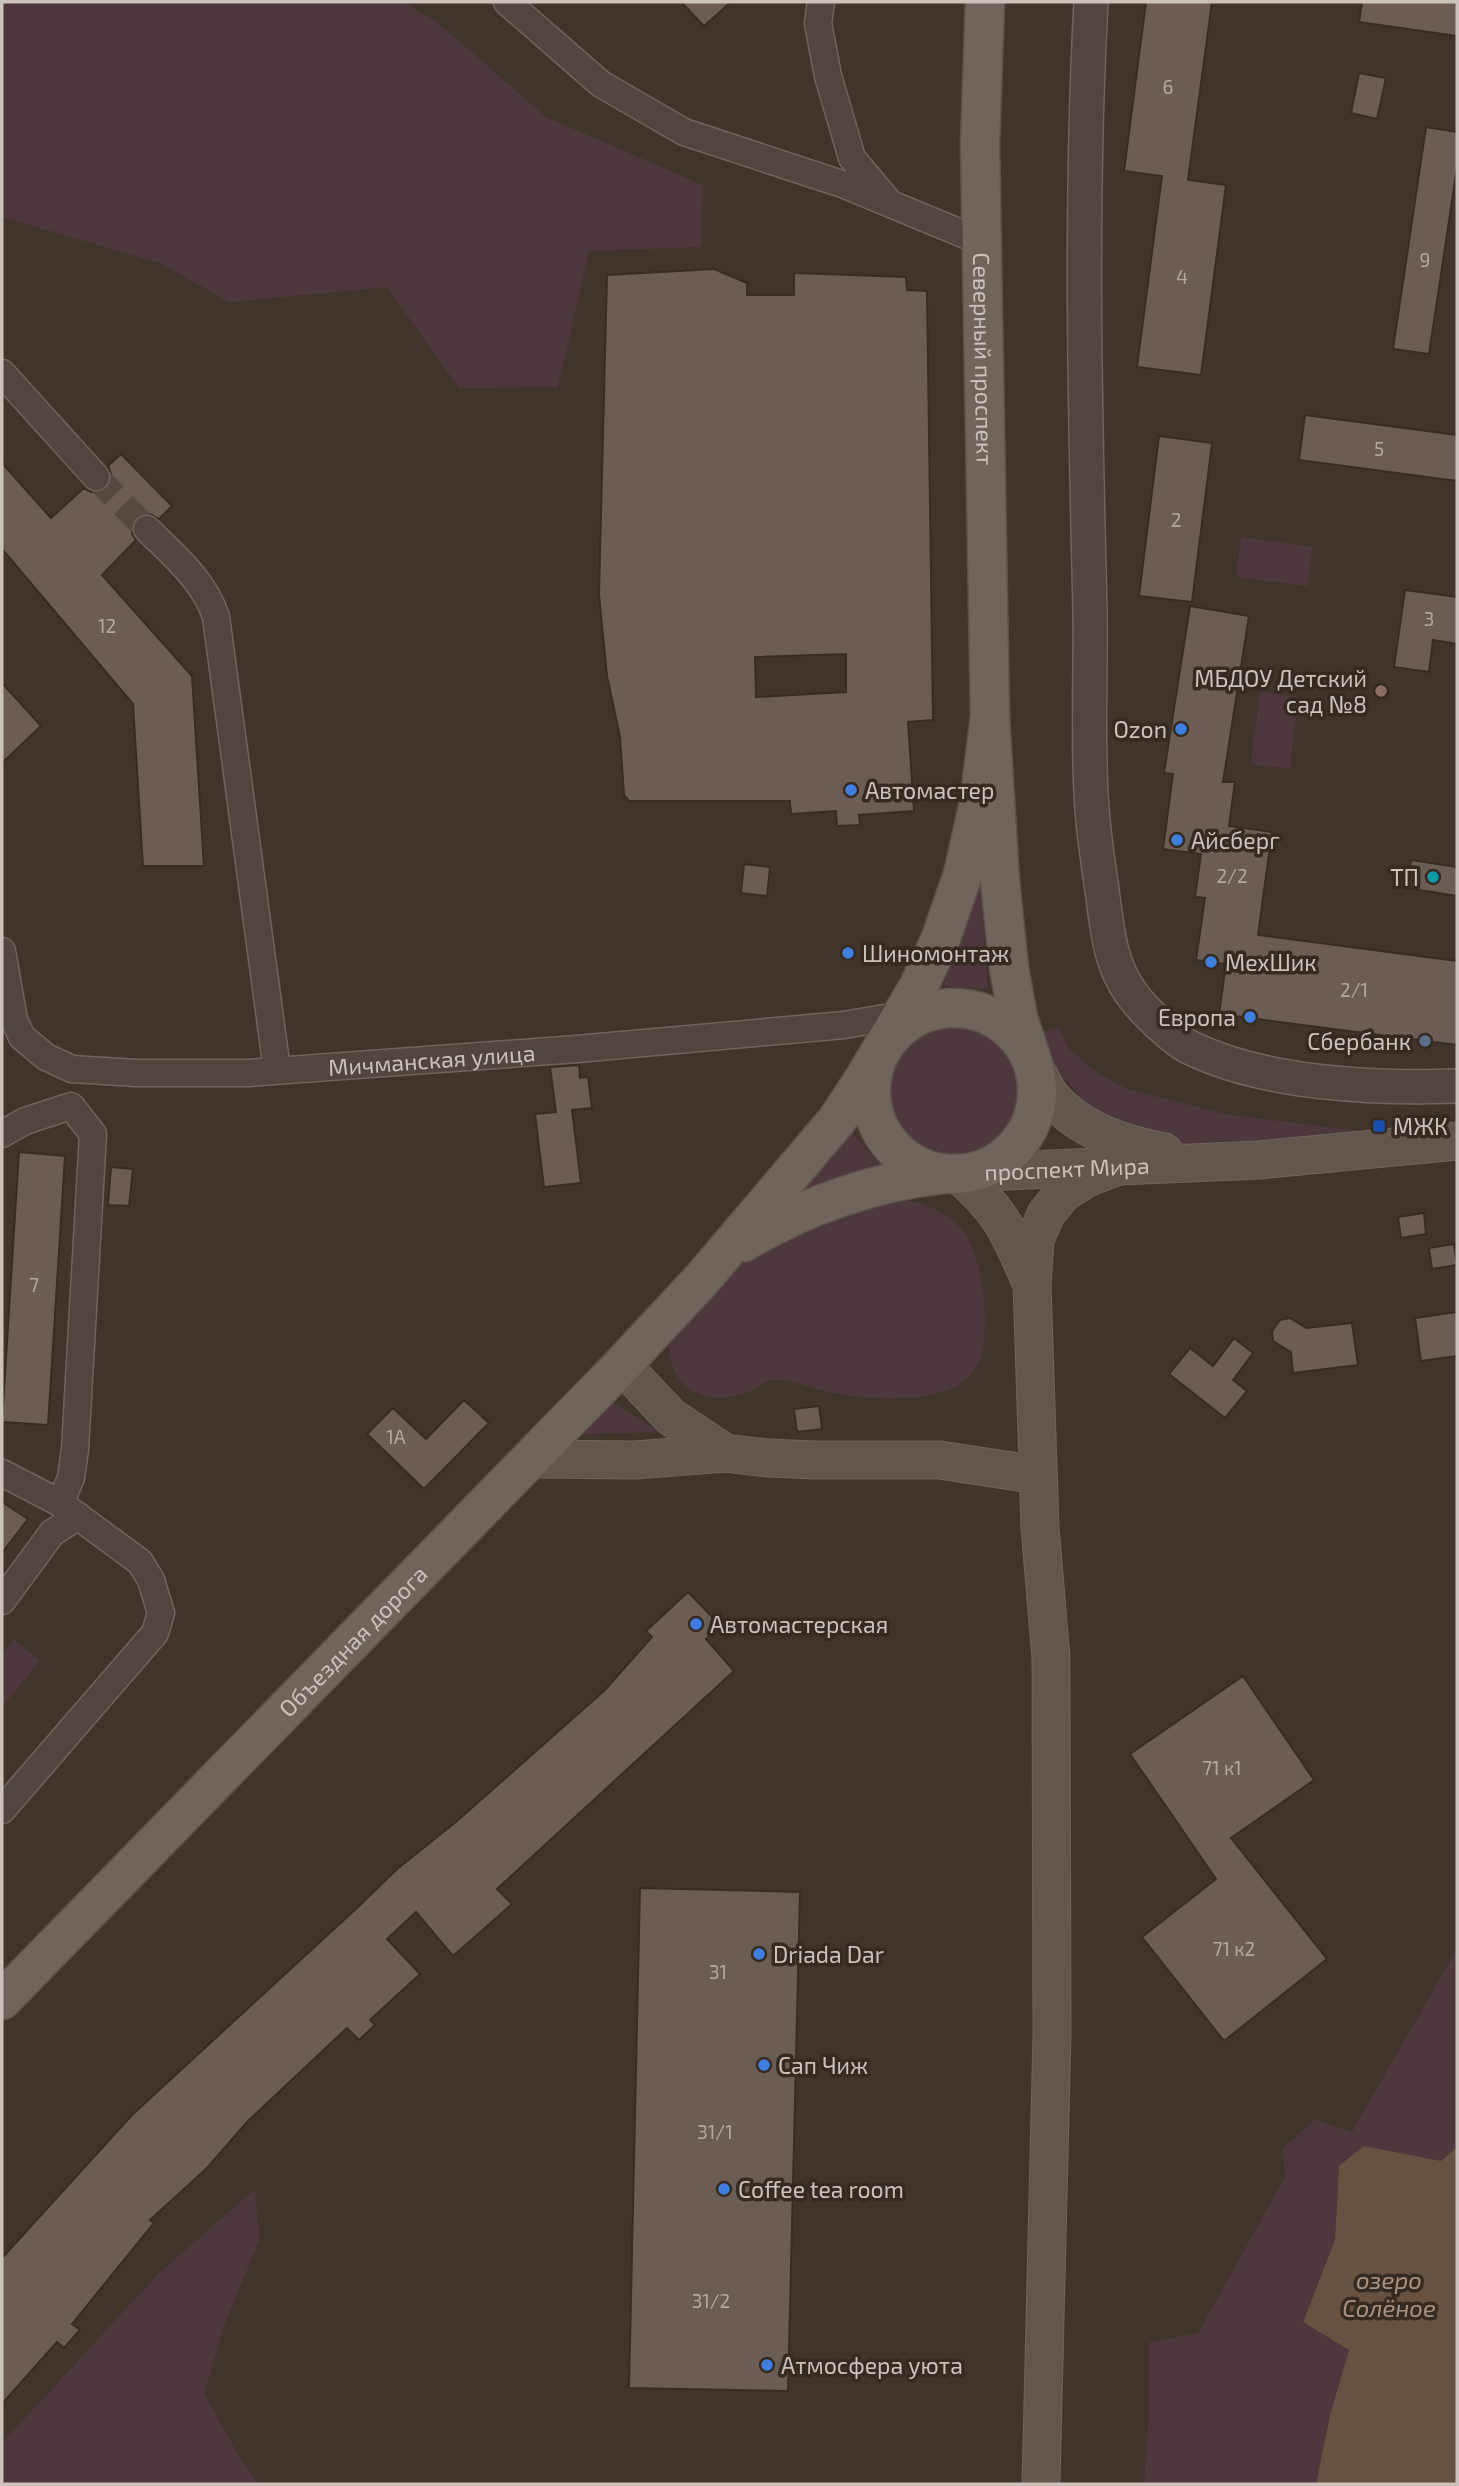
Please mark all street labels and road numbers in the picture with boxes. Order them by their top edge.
street label: Северный проспект [968,252,1000,466]
street label: Мичманская улица [327,1038,536,1081]
street label: проспект Мира [984,1151,1150,1186]
street label: Объездная дорога [273,1559,433,1722]

